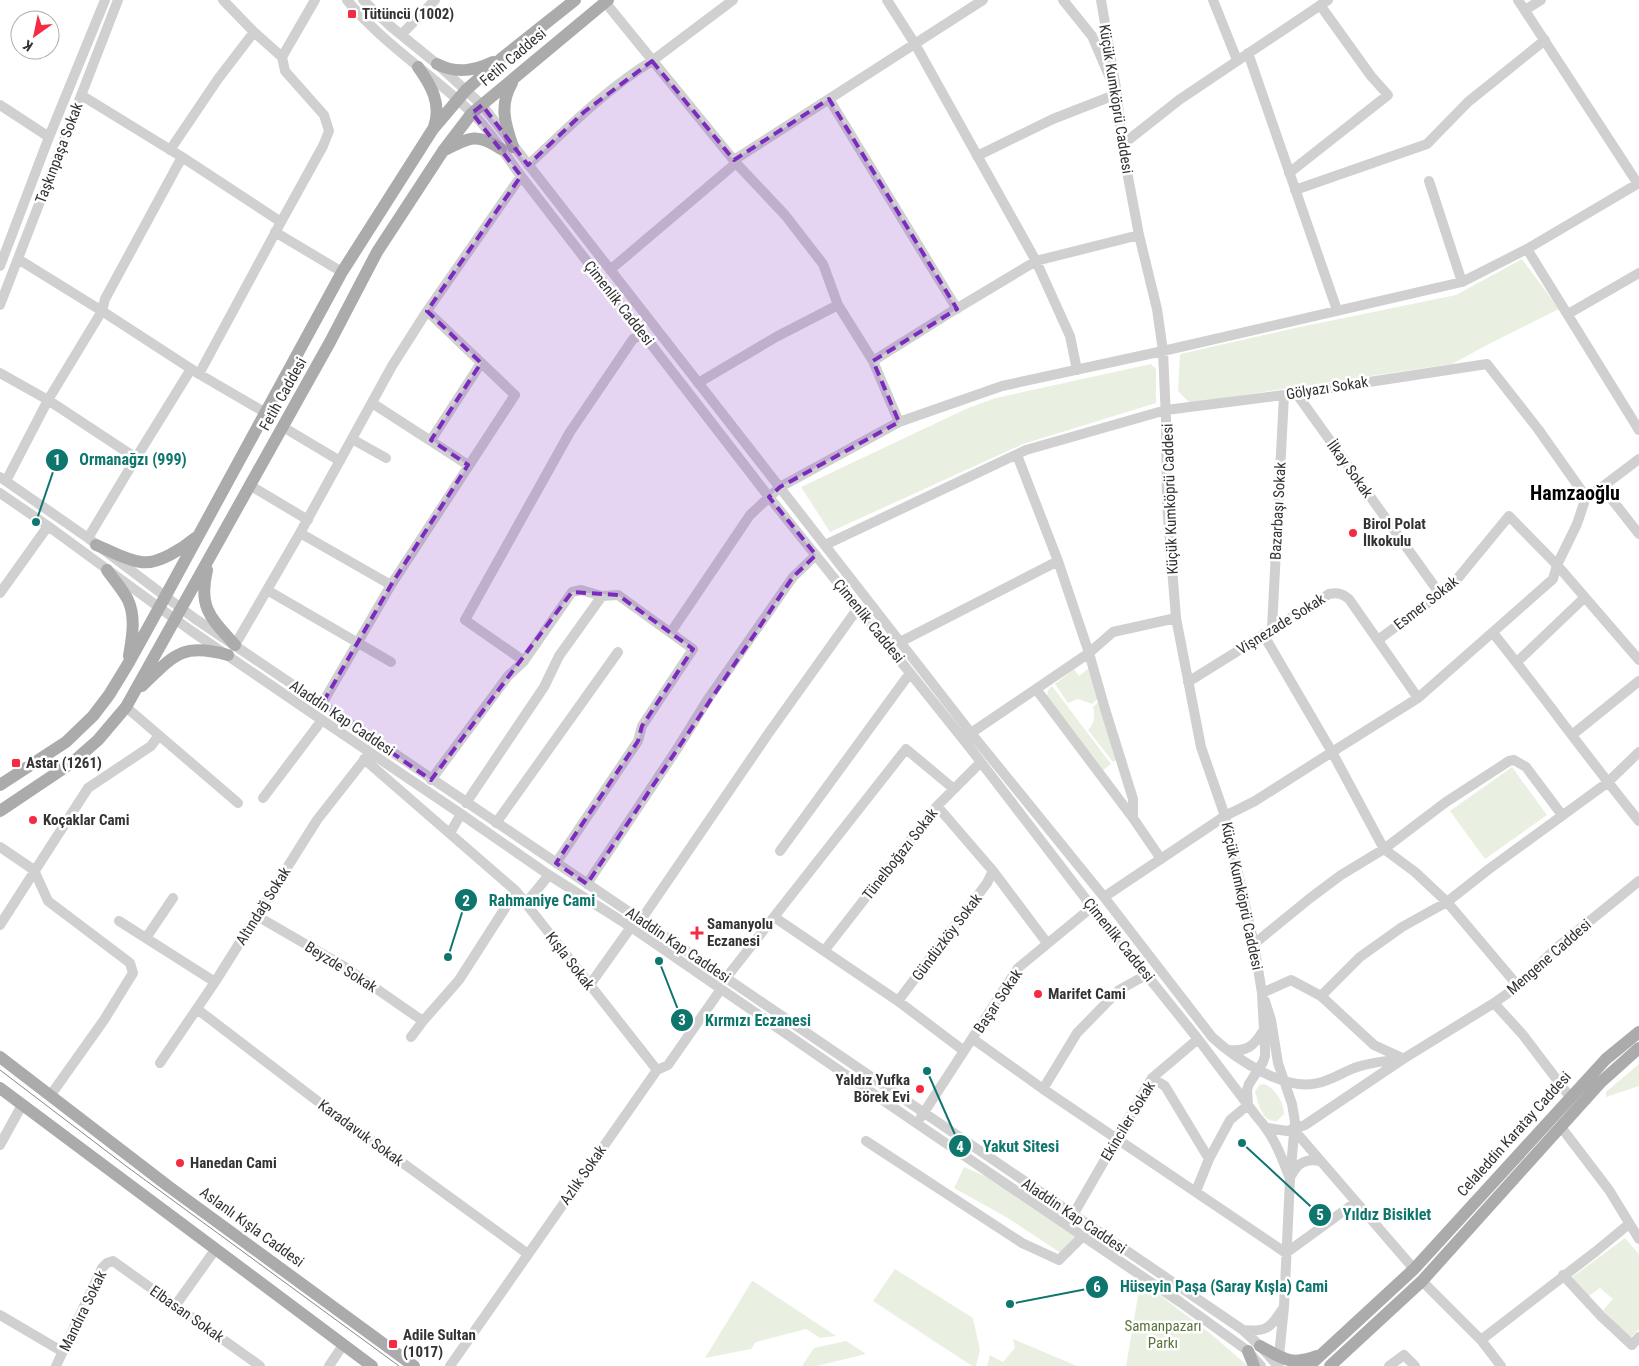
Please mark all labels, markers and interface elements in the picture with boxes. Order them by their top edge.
place label: Tütüncü (1002) [362,5,454,23]
marker: Tütüncü (1002) [346,8,358,20]
north arrow [10,10,60,60]
street label: Küçük Kumköprü Caddesi [1095,23,1137,175]
street label: Fetih Caddesi [476,24,550,90]
text: K [20,37,36,55]
street label: Taşkınpaşa Sokak [31,100,87,206]
street label: Çimenlik Caddesi [580,257,658,349]
street label: Fetih Caddesi [256,354,310,434]
street label: Gölyazı Sokak [1285,373,1369,403]
street label: Küçük Kumköprü Caddesi [1158,423,1182,575]
street label: İlkay Sokak [1323,437,1377,501]
callout: Ormanağzı (999) [44,444,197,475]
text: Ormanağzı (999) [79,450,187,469]
text: 1 [53,451,61,469]
street label: Bazarbaşı Sokak [1266,461,1290,560]
district label: Hamzaoğlu [1530,481,1620,505]
place label: Birol Polat İlkokulu [1363,515,1426,550]
marker: Birol Polat İlkokulu [1347,527,1359,539]
street label: Esmer Sokak [1390,572,1462,634]
street label: Çimenlik Caddesi [830,576,908,666]
street label: Vişnezade Sokak [1234,590,1329,658]
street label: Aladdin Kap Caddesi [286,676,398,760]
place label: Astar (1261) [26,754,102,772]
marker: Astar (1261) [10,757,22,769]
street label: Tünelboğazı Sokak [859,804,941,903]
place label: Koçaklar Cami [43,811,130,829]
marker: Koçaklar Cami [27,814,39,826]
street label: Küçük Kumköprü Caddesi [1217,820,1267,972]
street label: Altındağ Sokak [232,863,294,948]
callout: Rahmaniye Cami [453,885,605,916]
street label: Gündüzköy Sokak [908,890,986,984]
text: Rahmaniye Cami [489,891,595,910]
text: 2 [462,892,470,910]
street label: Çimenlik Caddesi [1080,895,1158,985]
street label: Aladdin Kap Caddesi [622,903,734,987]
place label: Samanyolu Eczanesi [707,915,773,950]
street label: Mengene Caddesi [1503,916,1595,998]
marker: Samanyolu Eczanesi [691,927,703,939]
street label: Kışla Sokak [542,928,598,994]
street label: Beyzde Sokak [302,938,381,996]
street label: Başar Sokak [970,965,1026,1036]
place label: Marifet Cami [1048,985,1126,1003]
marker: Marifet Cami [1032,988,1044,1000]
callout: Kırmızı Eczanesi [669,1004,821,1035]
text: 3 [678,1011,686,1029]
text: Kırmızı Eczanesi [705,1011,811,1030]
street label: Celaleddin Karatay Caddesi [1453,1068,1575,1200]
place label: Yaldız Yufka Börek Evi [836,1071,910,1106]
street label: Ekinciler Sokak [1097,1078,1159,1164]
marker: Yaldız Yufka Börek Evi [914,1083,926,1095]
street label: Karadavuk Sokak [315,1096,407,1170]
callout: Yakut Sitesi [948,1131,1069,1162]
text: Yakut Sitesi [983,1137,1059,1156]
text: 4 [956,1138,964,1156]
street label: Azlık Sokak [556,1142,610,1208]
place label: Hanedan Cami [190,1154,277,1172]
marker: Hanedan Cami [174,1157,186,1169]
street label: Aladdin Kap Caddesi [1018,1174,1130,1258]
street label: Aslanlı Kışla Caddesi [196,1183,308,1271]
callout: Yıldız Bisiklet [1308,1199,1441,1230]
text: Yıldız Bisiklet [1343,1205,1431,1224]
text: 5 [1316,1206,1324,1224]
street label: Mandıra Sokak [56,1267,110,1354]
callout: Hüseyin Paşa (Saray Kışla) Cami [1085,1271,1338,1302]
text: Hüseyin Paşa (Saray Kışla) Cami [1120,1277,1328,1296]
text: 6 [1093,1278,1101,1296]
street label: Elbasan Sokak [147,1282,228,1346]
park label: Samanpazarı Parkı [1124,1317,1202,1352]
place label: Adile Sultan (1017) [403,1326,476,1361]
marker: Adile Sultan (1017) [387,1338,399,1350]

